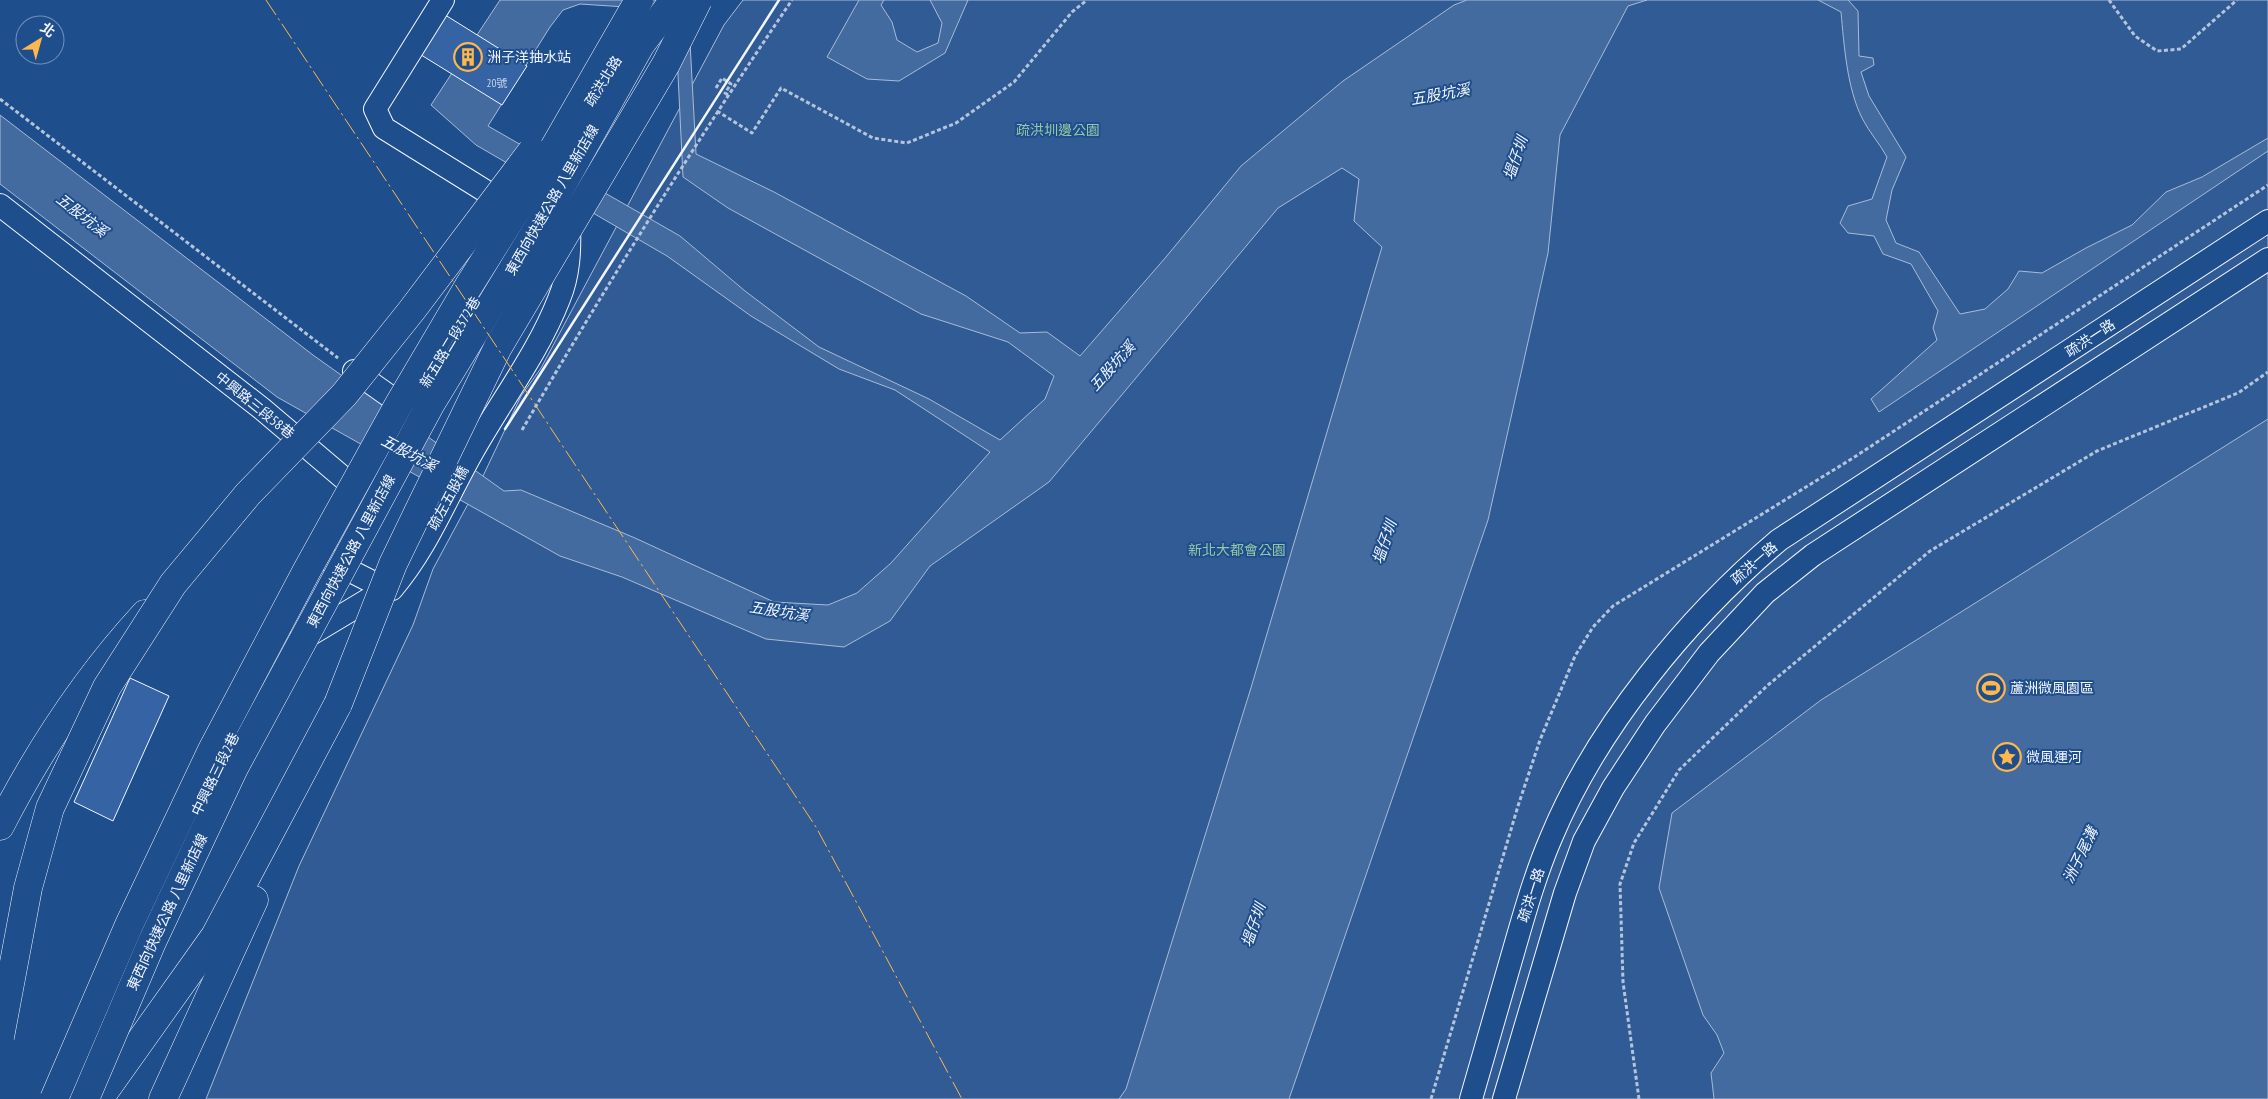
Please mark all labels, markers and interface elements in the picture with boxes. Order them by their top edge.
north arrow [15,15,65,65]
text: 北 [37,18,59,41]
building icon: 洲子洋抽水站 [453,42,483,72]
place label: 洲子洋抽水站 [487,48,571,66]
street label: 疏洪北路 [581,52,625,110]
house number: 20號 [487,76,507,90]
water label: 五股坑溪 [1409,79,1473,109]
street label: 東西向快速公路 八里新店線 [501,121,603,279]
park label: 疏洪圳邊公園 [1016,121,1100,139]
water label: 塭仔圳 [1499,132,1532,182]
water label: 五股坑溪 [53,189,113,242]
street label: 新五路二段372巷 [416,293,484,391]
street label: 疏洪一路 [2062,315,2118,361]
water label: 五股坑溪 [1085,336,1140,395]
street label: 中興路三段58巷 [212,368,298,442]
water label: 五股坑溪 [378,431,442,476]
street label: 疏左五股橋 [424,463,472,533]
street label: 東西向快速公路 八里新店線 [303,471,399,631]
water label: 塭仔圳 [1368,516,1401,566]
street label: 疏洪一路 [1727,538,1781,588]
park label: 新北大都會公園 [1188,541,1286,559]
water label: 五股坑溪 [748,597,812,625]
sports icon: 蘆洲微風園區 [1976,673,2006,703]
place label: 蘆洲微風園區 [2010,679,2094,697]
street label: 中興路三段2巷 [187,729,243,819]
place icon: 微風運河 [1992,742,2022,772]
place label: 微風運河 [2026,748,2082,766]
water label: 洲子尾溝 [2058,822,2103,886]
street label: 東西向快速公路 八里新店線 [123,831,211,993]
street label: 疏洪一路 [1514,866,1548,924]
water label: 塭仔圳 [1237,899,1270,949]

